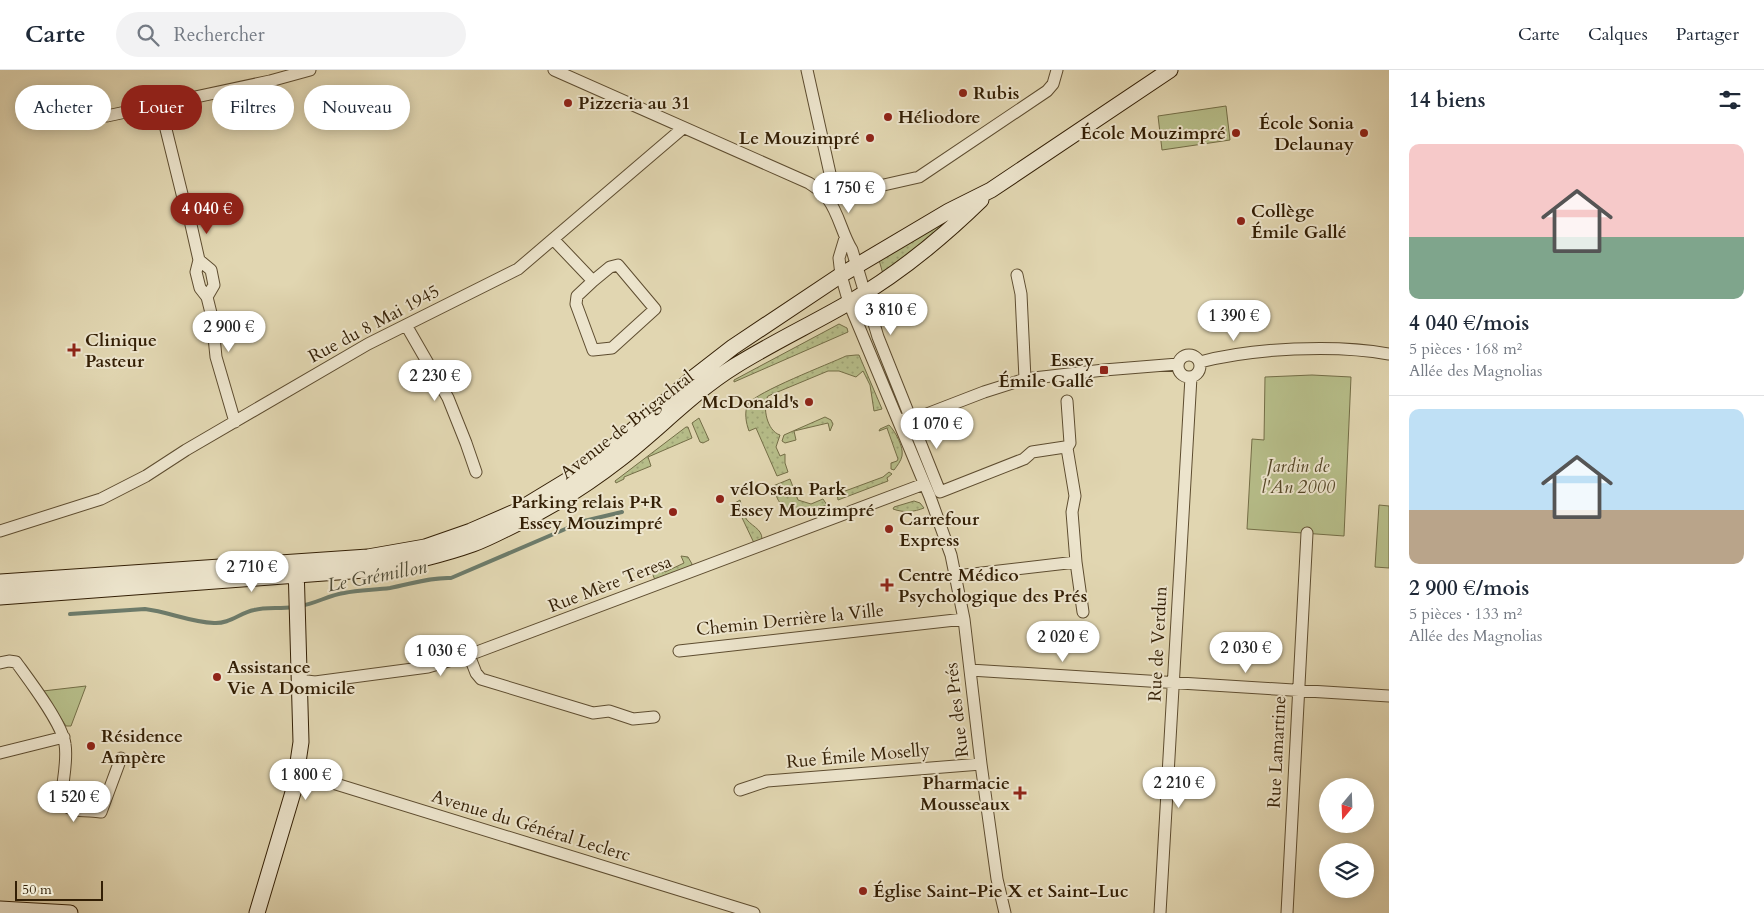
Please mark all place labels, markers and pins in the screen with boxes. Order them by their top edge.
place label: Rubis [973,81,1020,106]
marker: Rubis [957,87,969,99]
place label: Pizzeria au 31 [578,91,690,116]
marker: Pizzeria au 31 [562,97,574,109]
place label: Héliodore [898,105,981,130]
marker: Héliodore [882,111,894,123]
place label: École Sonia Delaunay [1259,111,1355,157]
place label: École Mouzimpré [1080,121,1226,146]
place label: Le Mouzimpré [739,126,860,151]
marker: École Mouzimpré [1230,127,1242,139]
marker: École Sonia Delaunay [1358,127,1370,139]
marker: Le Mouzimpré [864,132,876,144]
pin: 1 750 € [803,172,895,214]
pin: 4 040 € [161,192,253,235]
place label: Collège Émile Gallé [1251,199,1347,245]
marker: Collège Émile Gallé [1235,215,1247,227]
pin: 3 810 € [845,294,937,336]
pin: 1 390 € [1188,300,1280,342]
pin: 2 900 € [183,310,275,353]
place label: Clinique Pasteur [85,328,157,374]
marker: Clinique Pasteur [67,343,81,357]
place label: Essey Émile Gallé [998,348,1095,394]
pin: 2 230 € [389,360,481,402]
marker: Essey Émile Gallé [1098,364,1110,376]
place label: McDonald's [702,390,799,415]
marker: McDonald's [803,396,815,408]
pin: 1 070 € [891,408,983,450]
place label: vélOstan Park Essey Mouzimpré [730,477,875,523]
place label: Parking relais P+R Essey Mouzimpré [511,490,664,536]
marker: vélOstan Park Essey Mouzimpré [714,493,726,505]
marker: Parking relais P+R Essey Mouzimpré [667,506,679,518]
place label: Carrefour Express [899,507,980,553]
marker: Carrefour Express [883,523,895,535]
pin: 2 710 € [206,550,298,593]
place label: Centre Médico Psychologique des Prés [898,563,1087,609]
marker: Centre Médico Psychologique des Prés [880,578,894,592]
pin: 2 020 € [1017,620,1109,663]
pin: 2 030 € [1200,632,1292,674]
pin: 1 030 € [395,634,487,677]
place label: Assistance Vie A Domicile [227,655,356,701]
marker: Assistance Vie A Domicile [211,671,223,683]
place label: Résidence Ampère [101,724,183,770]
marker: Résidence Ampère [85,740,97,752]
pin: 1 800 € [260,758,352,801]
pin: 2 210 € [1133,766,1225,809]
place label: Pharmacie Mousseaux [920,771,1010,817]
pin: 1 520 € [28,780,120,823]
marker: Pharmacie Mousseaux [1014,787,1026,799]
place label: Église Saint-Pie X et Saint-Luc [873,879,1129,904]
marker: Église Saint-Pie X et Saint-Luc [857,885,869,897]

